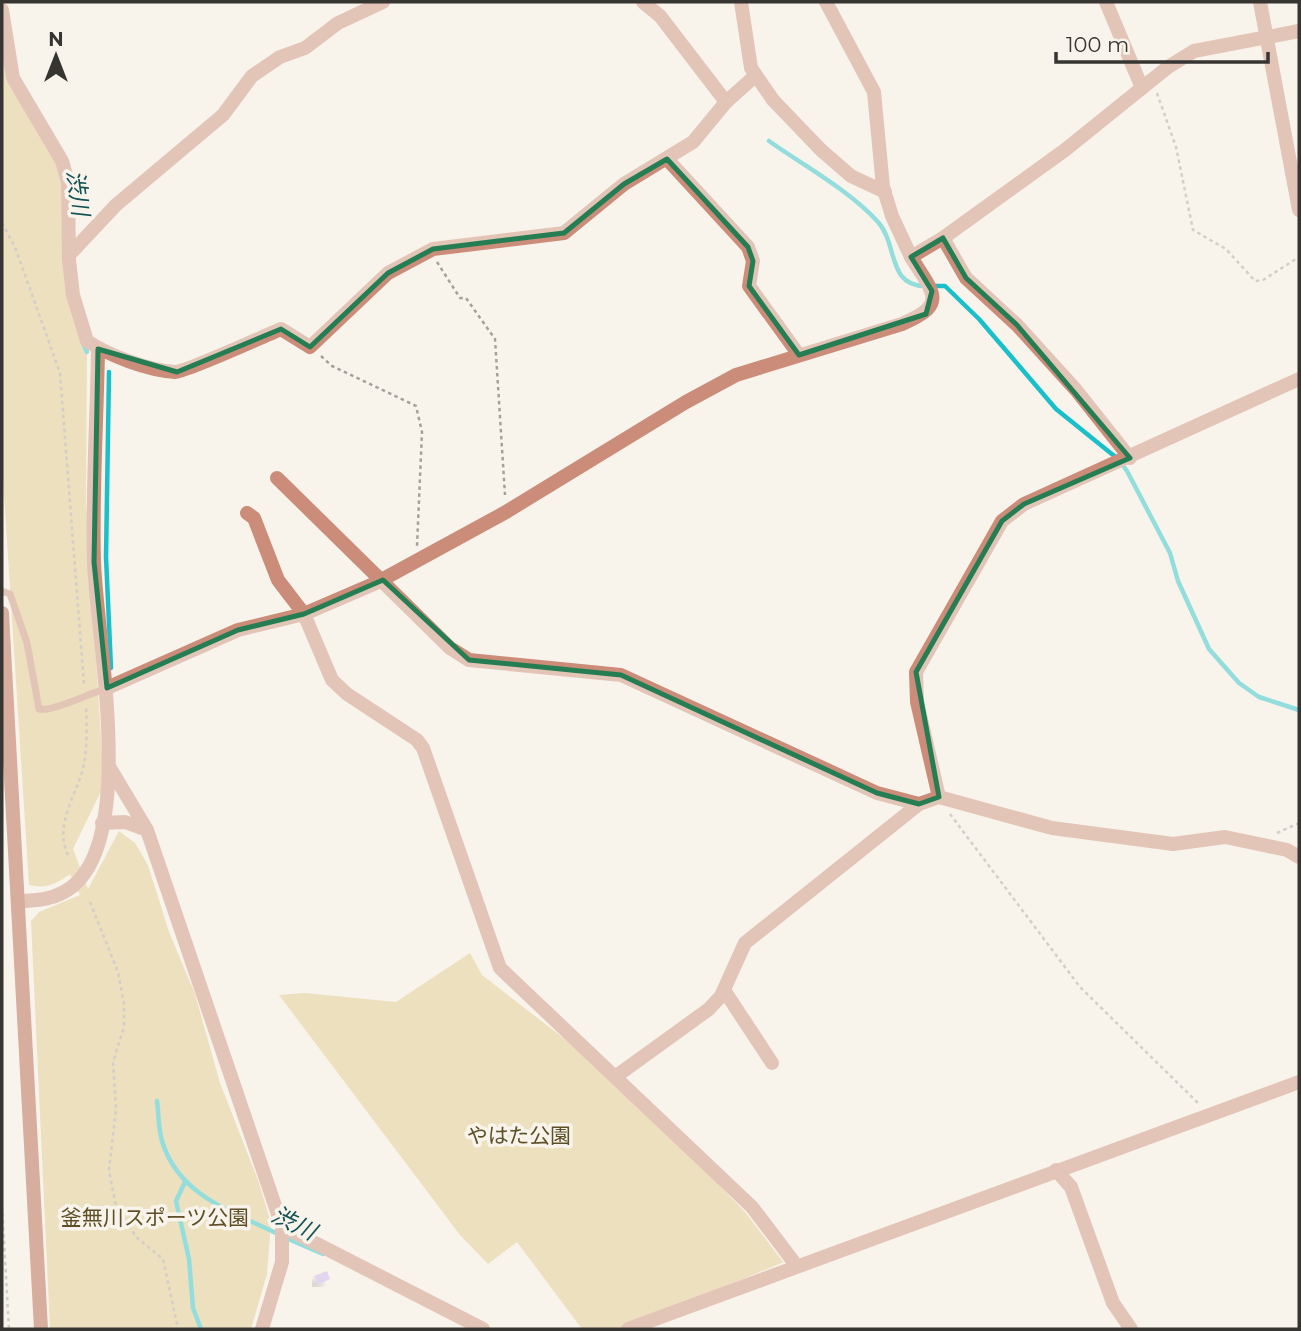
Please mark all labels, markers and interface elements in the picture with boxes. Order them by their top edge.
north arrow [21,21,91,91]
scale bar [1056,21,1268,65]
text: N [48,28,64,51]
text: 100 m [1066,32,1129,57]
water label: 渋川 [61,168,95,221]
park label: やはた公園 [467,1123,571,1148]
water label: 渋川 [267,1200,324,1247]
park label: 釜無川スポーツ公園 [61,1205,249,1230]

